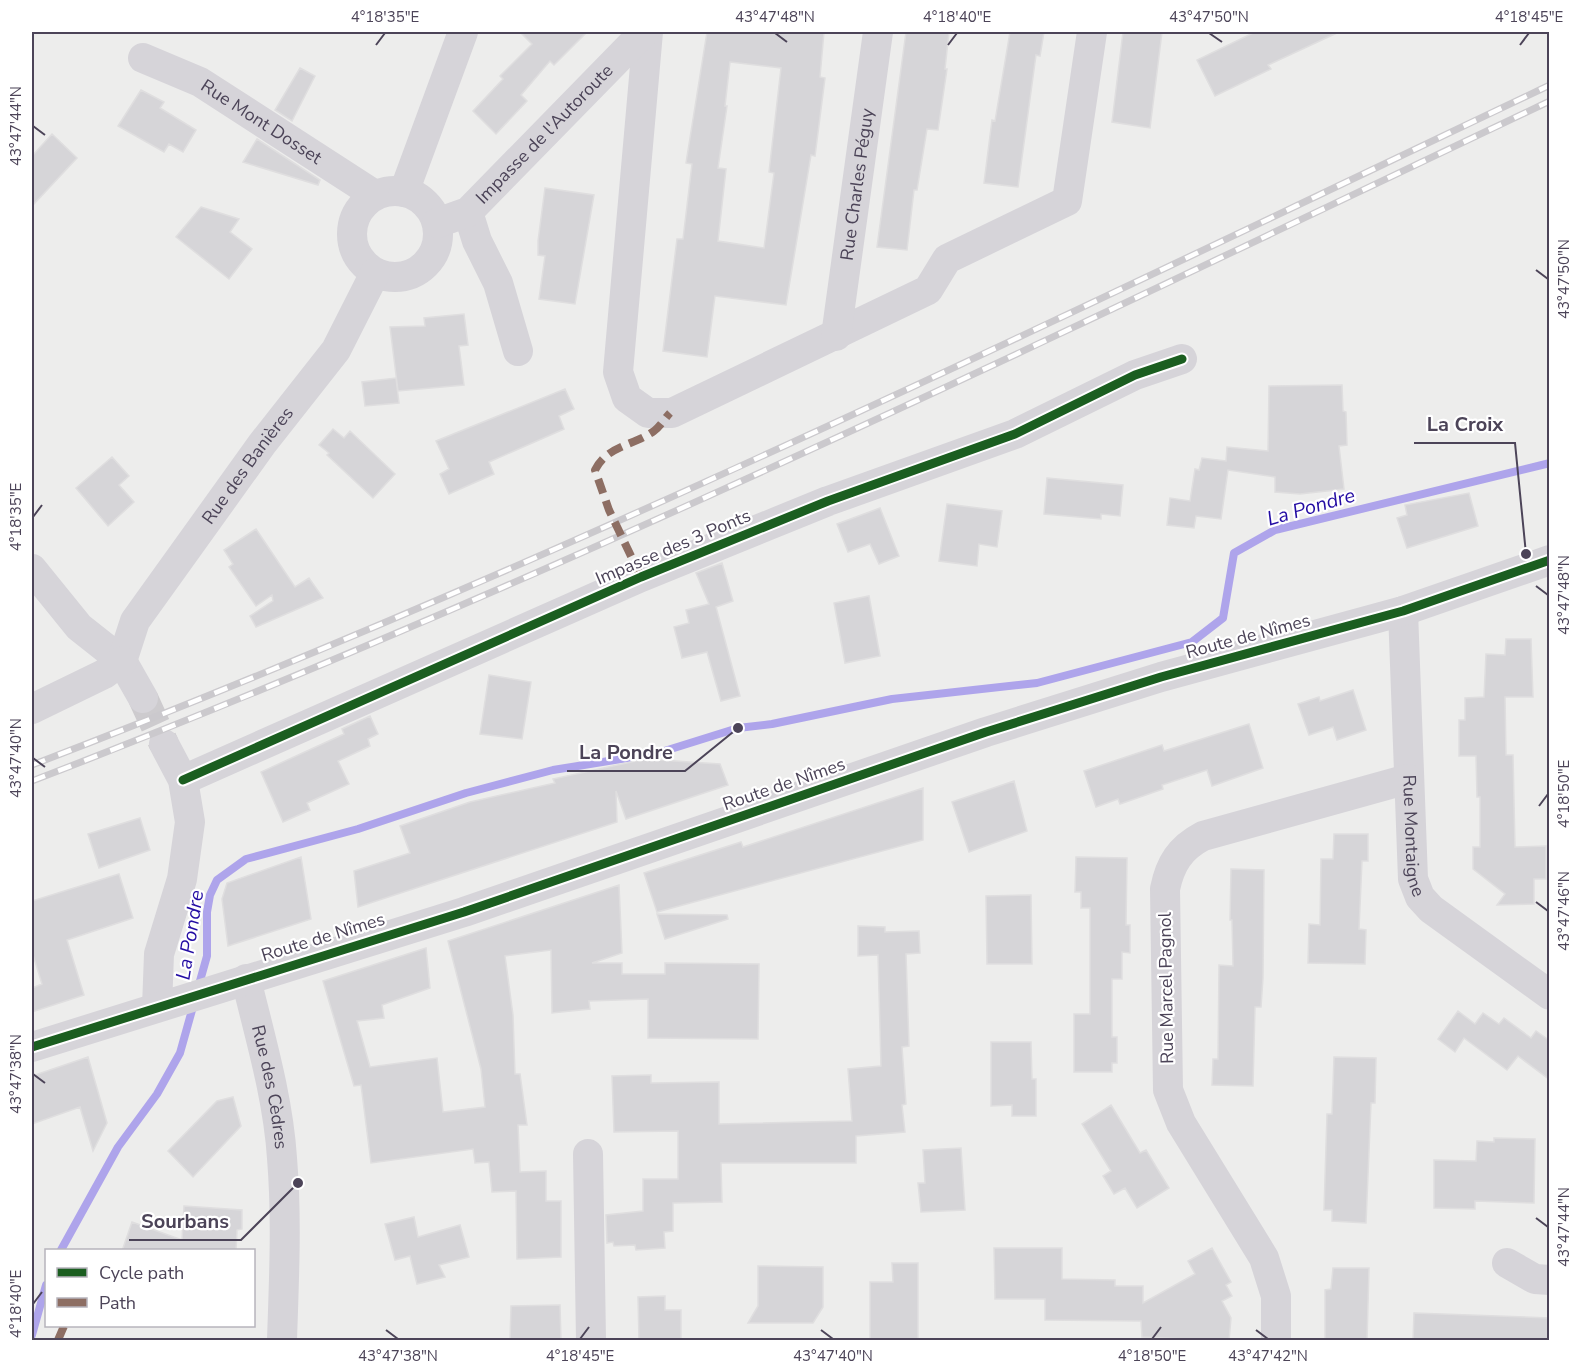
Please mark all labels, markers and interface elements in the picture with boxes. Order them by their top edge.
text: 4°18'35"E [351,7,419,27]
text: 43°47'48"N [735,7,815,27]
text: 4°18'40"E [923,7,991,27]
text: 43°47'50"N [1169,7,1249,27]
text: 4°18'45"E [1495,7,1563,27]
street label: Impasse de l'Autoroute [470,59,618,209]
street label: Rue Mont Dosset [196,74,327,170]
text: 43°47'44"N [6,86,26,166]
street label: Rue Charles Péguy [835,106,879,262]
text: 43°47'50"N [1554,239,1574,319]
street label: Rue des Banières [196,402,299,529]
callout: La Croix [1414,405,1515,443]
text: La Croix [1427,411,1504,438]
water label: La Pondre [1264,481,1359,532]
text: 4°18'35"E [6,483,26,551]
street label: Impasse des 3 Ponts [592,503,754,591]
text: 43°47'48"N [1554,555,1574,635]
street label: Route de Nîmes [1183,608,1313,664]
text: 43°47'40"N [6,718,26,798]
callout: La Pondre [567,733,685,771]
text: La Pondre [579,739,673,766]
street label: Route de Nîmes [719,752,849,816]
text: 4°18'50"E [1554,760,1574,828]
street label: Rue Montaigne [1397,774,1431,900]
text: 43°47'46"N [1554,871,1574,951]
water label: La Pondre [170,888,210,982]
street label: Route de Nîmes [258,907,388,967]
street label: Rue Marcel Pagnol [1153,911,1179,1064]
street label: Rue des Cèdres [246,1022,293,1150]
text: 43°47'38"N [6,1034,26,1114]
text: 43°47'44"N [1554,1187,1574,1267]
callout: Sourbans [129,1202,241,1240]
text: Sourbans [141,1208,229,1235]
legend [45,1249,255,1327]
text: Cycle path [99,1261,184,1285]
text: 4°18'40"E [6,1270,26,1338]
text: Path [99,1291,136,1315]
text: 43°47'38"N [358,1346,438,1366]
text: 4°18'45"E [546,1346,614,1366]
text: 43°47'40"N [793,1346,873,1366]
text: 4°18'50"E [1118,1346,1186,1366]
text: 43°47'42"N [1228,1346,1308,1366]

